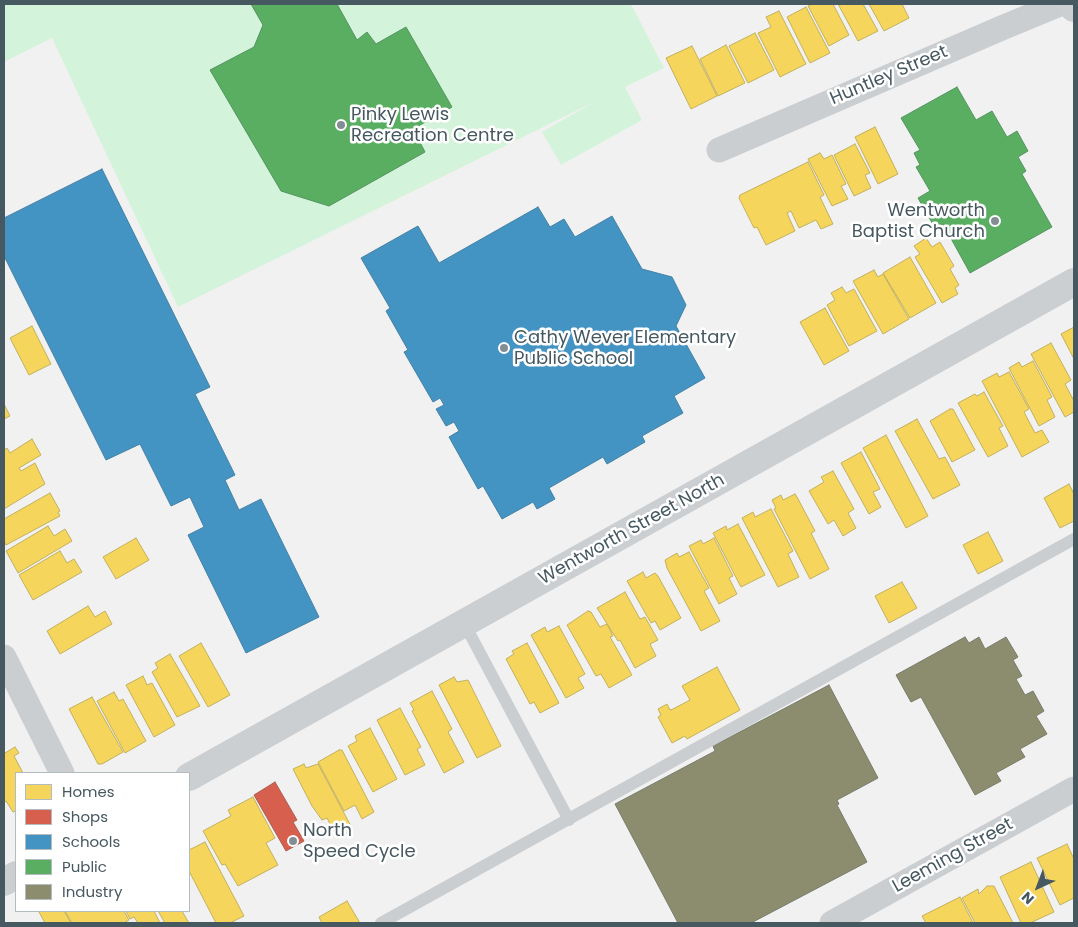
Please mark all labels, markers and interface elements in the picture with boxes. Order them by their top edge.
street label: Huntley Street [827,42,951,110]
place label: Pinky Lewis Recreation Centre [351,104,514,146]
marker: Pinky Lewis Recreation Centre [335,119,347,131]
place label: Wentworth Baptist Church [852,200,985,242]
marker: Wentworth Baptist Church [989,215,1001,227]
place label: Cathy Wever Elementary Public School [514,327,736,369]
marker: Cathy Wever Elementary Public School [498,342,510,354]
street label: Wentworth Street North [535,470,729,590]
legend [15,772,190,912]
text: Homes [62,781,115,802]
text: Shops [62,806,108,827]
street label: Leeming Street [889,814,1017,898]
place label: North Speed Cycle [303,820,416,862]
text: Schools [62,831,120,852]
marker: North Speed Cycle [287,835,299,847]
text: Public [62,856,107,877]
north arrow [1013,862,1063,912]
text: Industry [62,881,122,902]
text: N [1017,887,1038,909]

